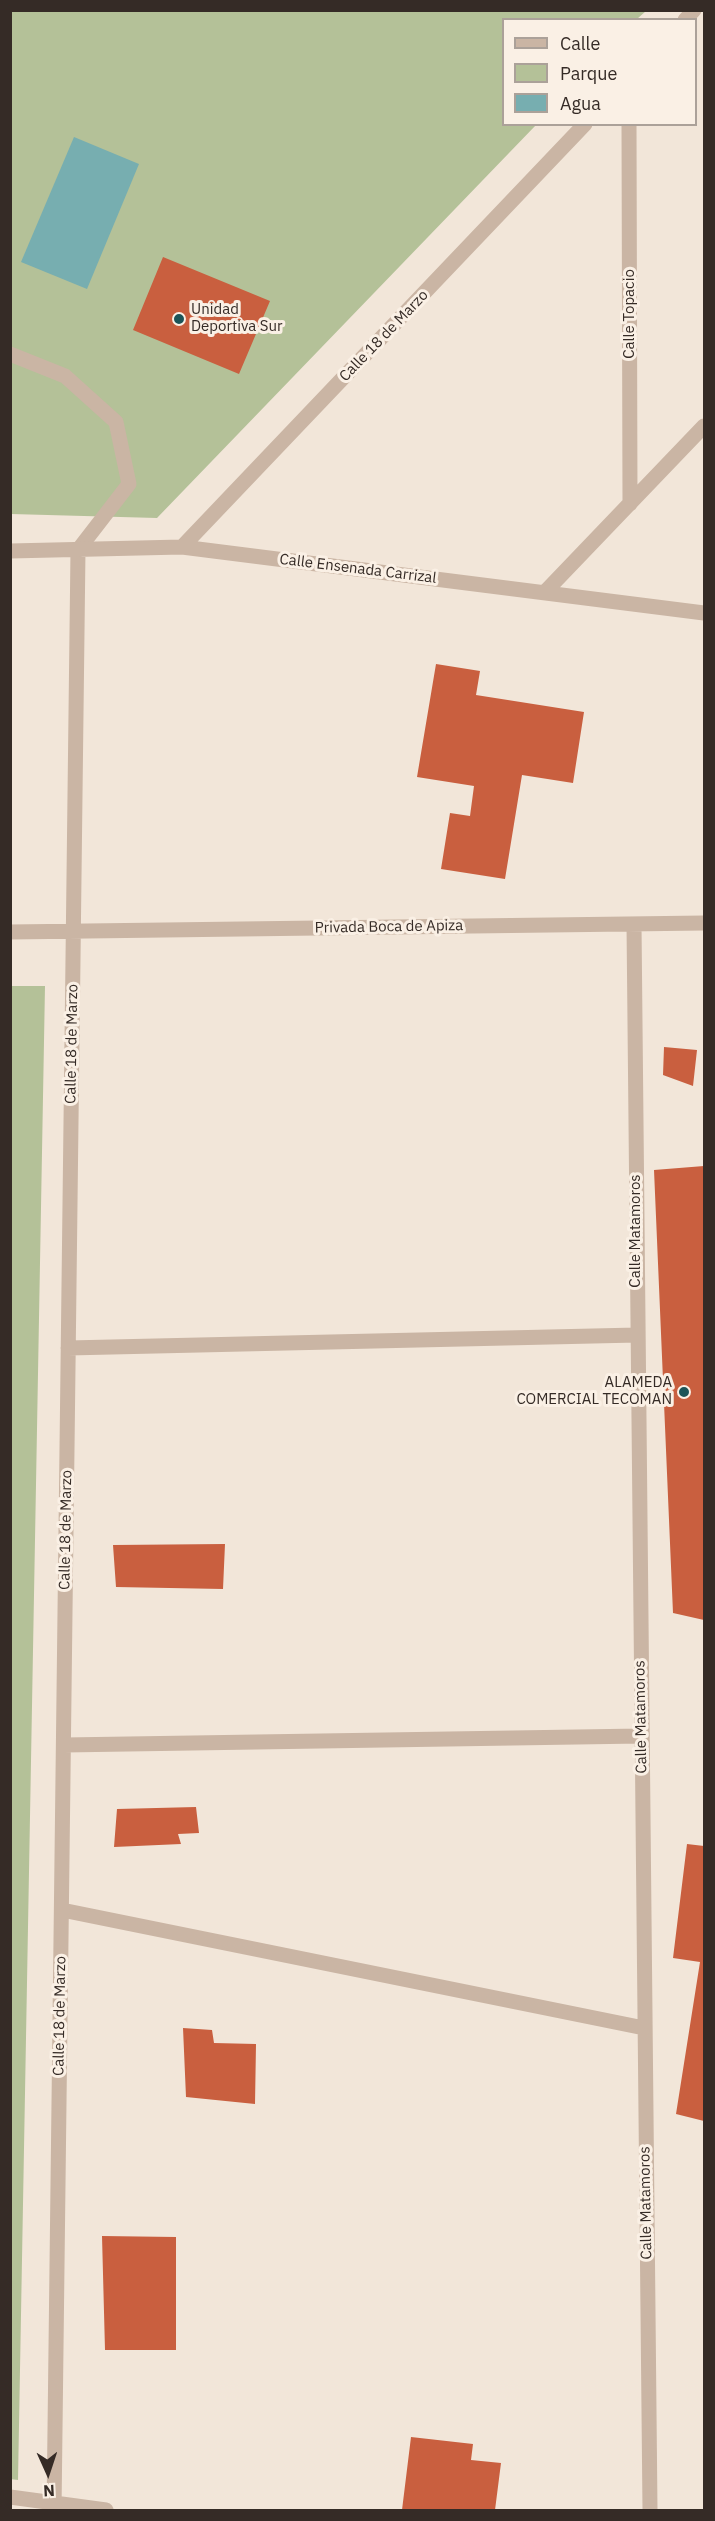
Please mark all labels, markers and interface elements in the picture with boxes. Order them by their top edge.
legend [502,18,697,126]
text: Calle [560,32,600,55]
text: Parque [560,62,617,85]
text: Agua [560,92,601,115]
street label: Calle Topacio [621,269,639,359]
street label: Calle 18 de Marzo [336,287,432,385]
place label: Unidad Deportiva Sur [191,301,283,336]
marker: Unidad Deportiva Sur [172,312,186,326]
street label: Calle Ensenada Carrizal [279,550,437,588]
street label: Privada Boca de Apiza [315,917,463,937]
street label: Calle 18 de Marzo [62,984,82,1104]
street label: Calle Matamoros [627,1174,645,1288]
place label: ALAMEDA COMERCIAL TECOMAN [516,1374,672,1409]
marker: ALAMEDA COMERCIAL TECOMAN [677,1385,691,1399]
street label: Calle 18 de Marzo [56,1470,76,1590]
street label: Calle Matamoros [631,1660,651,1774]
street label: Calle 18 de Marzo [50,1956,70,2076]
street label: Calle Matamoros [636,2146,656,2260]
north arrow [18,2443,78,2503]
text: N [43,2481,55,2501]

